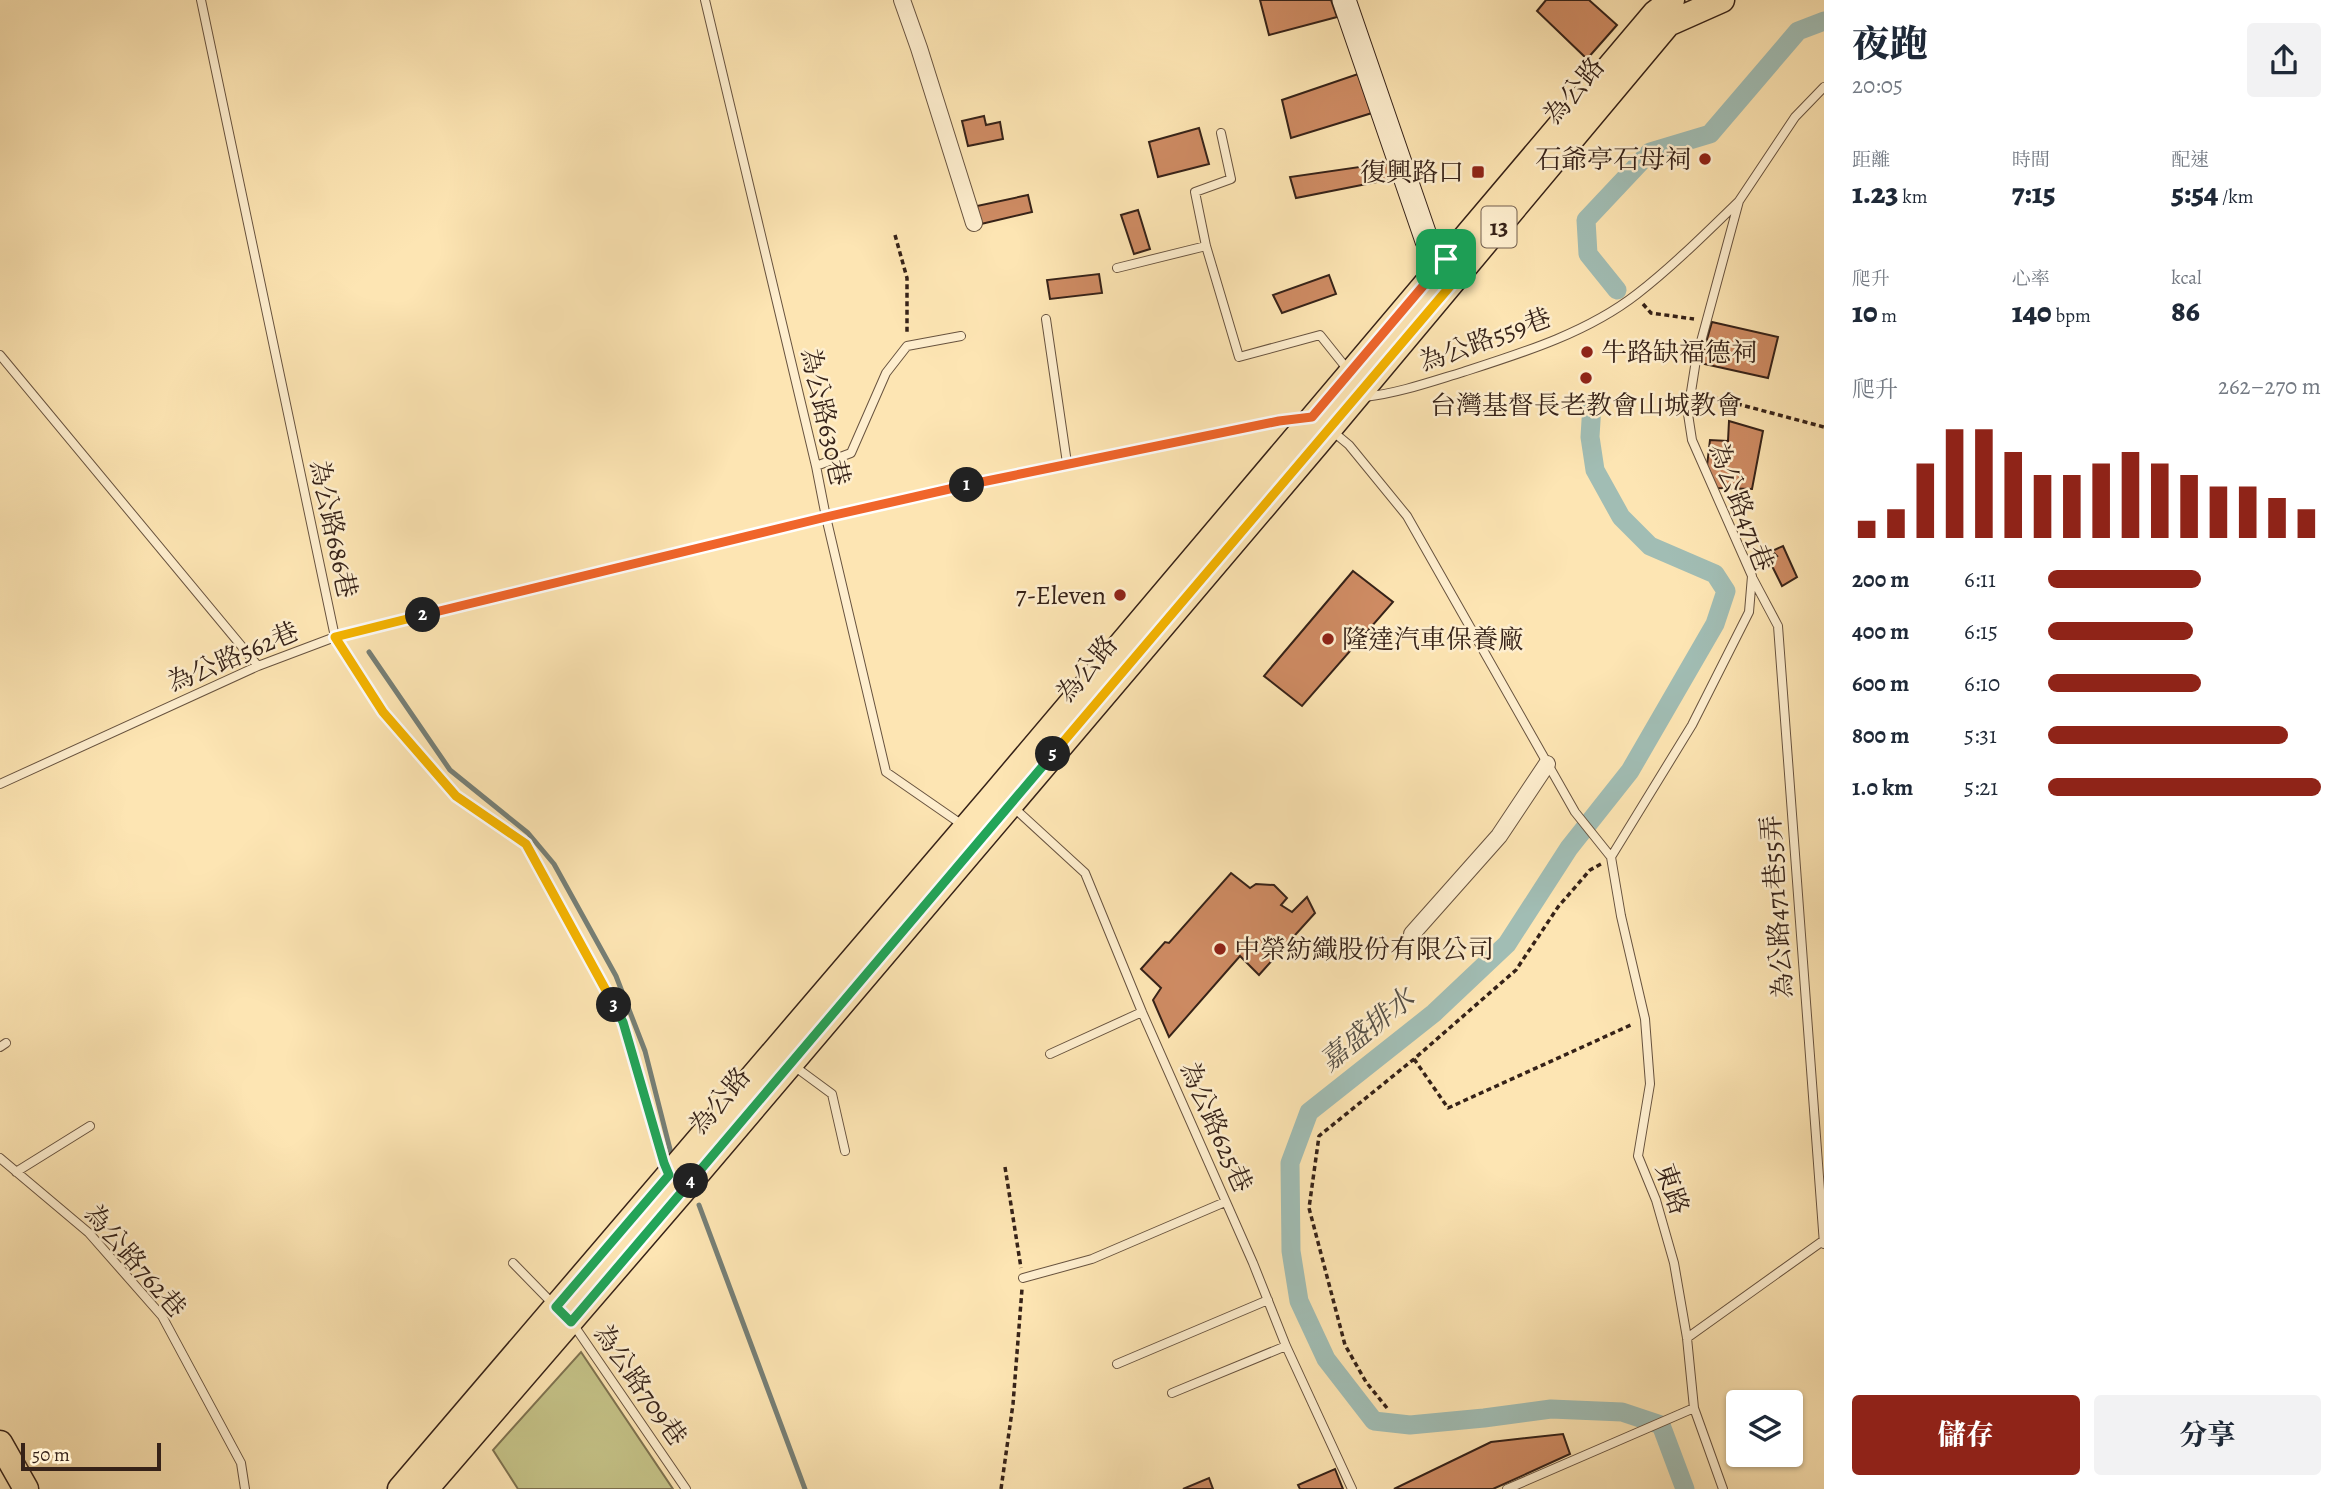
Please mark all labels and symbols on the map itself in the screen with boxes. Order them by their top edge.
street label: 為公路 [1536,50,1612,132]
place label: 石爺亭石母祠 [1535,142,1691,177]
marker: 石爺亭石母祠 [1697,151,1713,167]
place label: 復興路口 [1360,155,1464,190]
marker: 復興路口 [1470,164,1486,180]
road number: 13 [1482,207,1516,248]
pin [1416,229,1476,289]
street label: 為公路559巷 [1414,300,1556,380]
place label: 牛路缺福德祠 [1601,335,1757,370]
marker: 牛路缺福德祠 [1579,344,1595,360]
street label: 為公路630巷 [792,345,858,489]
marker: 台灣基督長老教會山城教會 [1578,370,1594,386]
place label: 台灣基督長老教會山城教會 [1430,388,1742,423]
street label: 為公路471巷 [1700,437,1782,577]
street label: 為公路686巷 [301,457,365,601]
pin: 1 [950,468,984,503]
place label: 7-Eleven [1016,578,1106,613]
marker: 7-Eleven [1112,587,1128,603]
pin: 2 [406,598,440,632]
street label: 為公路562巷 [162,614,304,700]
place label: 隆達汽車保養廠 [1342,622,1524,657]
street label: 為公路 [1049,628,1125,710]
marker: 隆達汽車保養廠 [1320,631,1336,647]
pin: 5 [1036,736,1070,772]
street label: 為公路471巷55弄 [1753,814,1801,1000]
place label: 中榮紡織股份有限公司 [1234,932,1494,967]
marker: 中榮紡織股份有限公司 [1212,941,1228,957]
water label: 嘉盛排水 [1312,978,1425,1080]
pin: 3 [596,988,632,1023]
street label: 為公路625巷 [1172,1056,1260,1198]
street label: 為公路 [682,1060,758,1142]
street label: 東路 [1647,1159,1697,1219]
pin: 4 [674,1164,708,1198]
street label: 為公路762巷 [76,1197,194,1325]
street label: 為公路709巷 [585,1317,695,1453]
scale bar [21,1440,161,1472]

